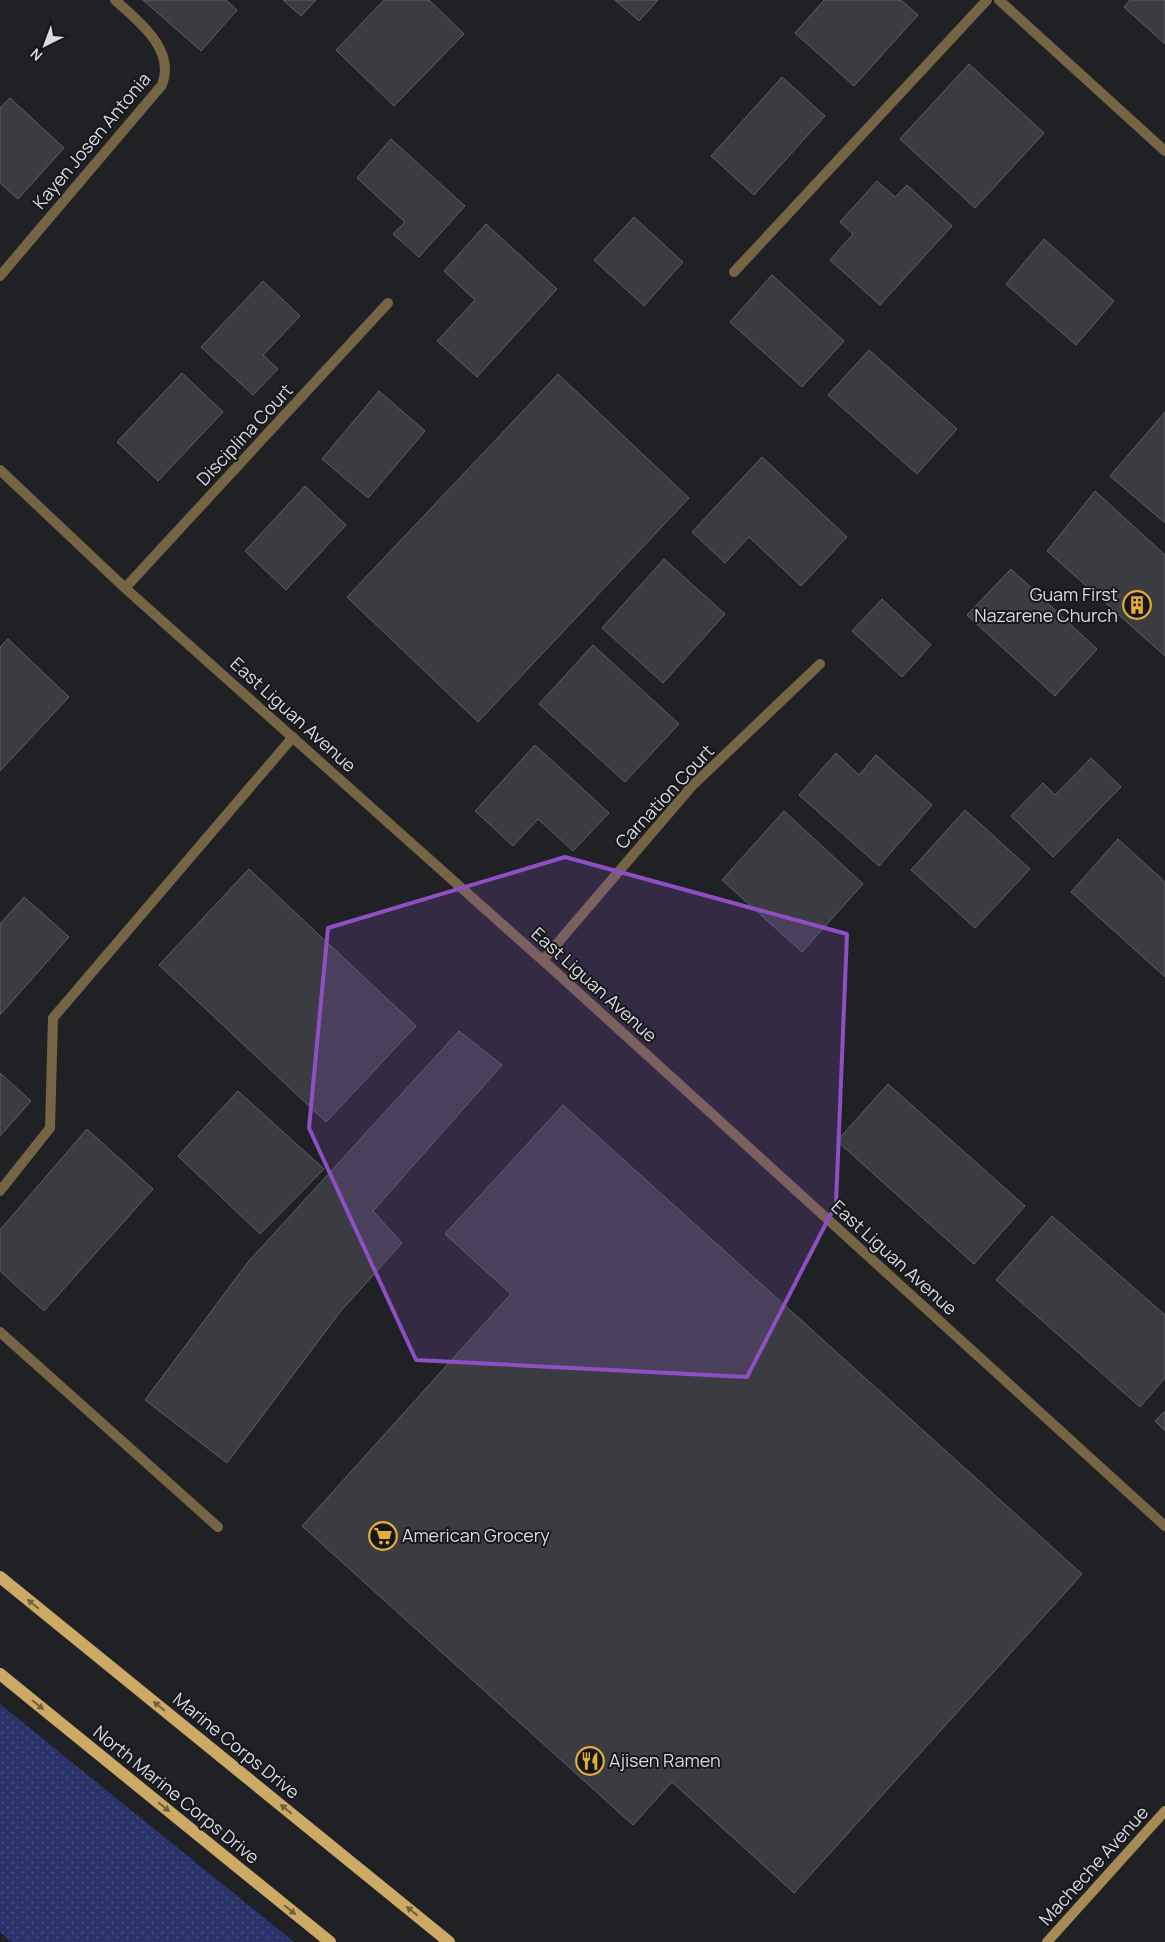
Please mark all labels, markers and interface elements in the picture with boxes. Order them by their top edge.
north arrow [20,20,70,70]
text: N [26,45,46,65]
street label: Kayen Josen Antonia [27,67,155,214]
street label: Disciplina Court [191,378,298,490]
place label: Guam First Nazarene Church [974,582,1118,627]
building icon: Guam First Nazarene Church [1122,590,1152,620]
street label: East Liguan Avenue [226,651,362,777]
street label: Carnation Court [610,739,719,854]
street label: East Liguan Avenue [527,921,663,1047]
street label: East Liguan Avenue [827,1194,963,1320]
supermarket icon: American Grocery [368,1521,398,1551]
place label: American Grocery [402,1523,550,1547]
one-way arrow [27,1598,40,1609]
street label: Marine Corps Drive [168,1687,305,1804]
one-way arrow [32,1699,44,1710]
one-way arrow [153,1701,166,1712]
street label: North Marine Corps Drive [89,1720,265,1869]
restaurant icon: Ajisen Ramen [575,1746,605,1776]
place label: Ajisen Ramen [609,1748,721,1772]
street label: Macheche Avenue [1033,1801,1153,1930]
one-way arrow [157,1802,170,1813]
one-way arrow [279,1803,292,1814]
one-way arrow [283,1904,296,1915]
one-way arrow [406,1906,418,1917]

